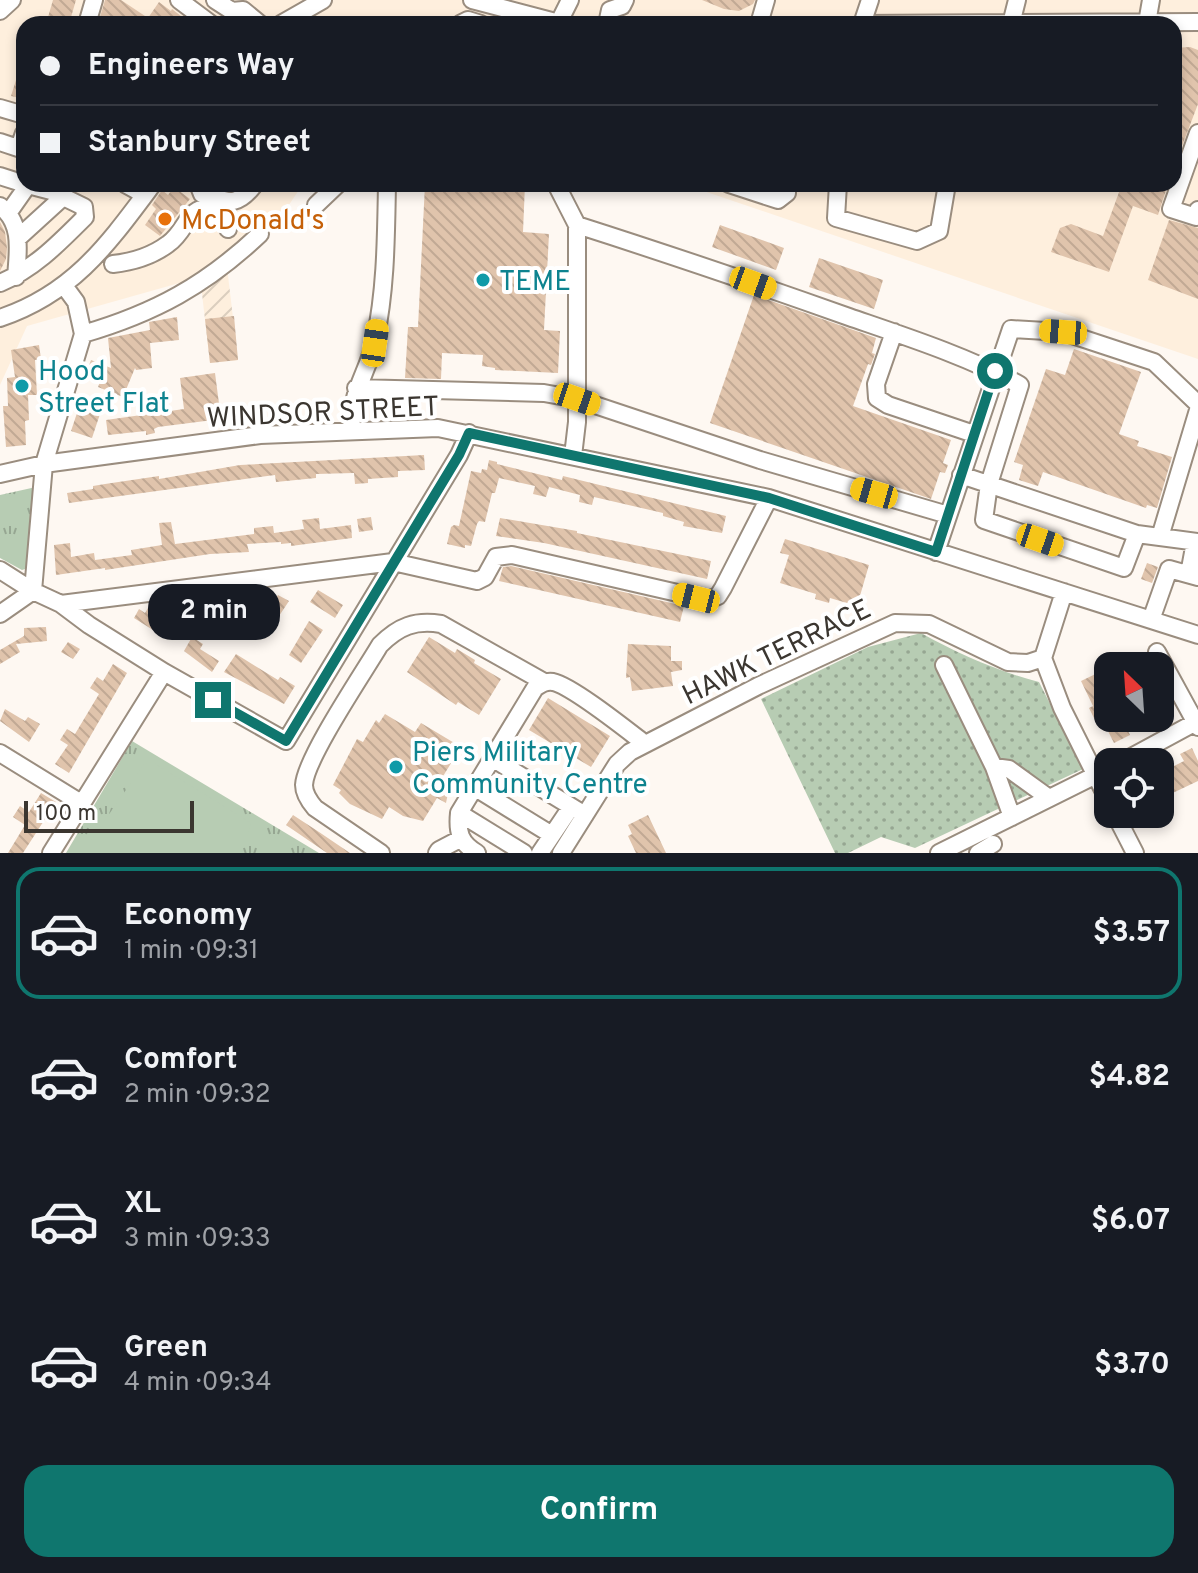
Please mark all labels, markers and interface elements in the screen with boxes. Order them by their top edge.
text: Engineers Way [88,48,294,85]
text: Stanbury Street [88,125,311,162]
place label: McDonald's [181,204,325,240]
marker: McDonald's [156,210,174,228]
car [726,264,780,302]
place label: TEME [499,265,571,301]
marker: TEME [474,271,492,289]
car [360,318,390,368]
car [1038,318,1088,346]
route start [977,353,1013,389]
place label: Hood Street Flat [38,355,170,423]
marker: Hood Street Flat [13,377,31,395]
car [550,380,604,418]
street label: WINDSOR STREET [206,390,440,438]
car [848,475,900,511]
car [1013,521,1067,559]
car [670,581,722,615]
callout: 2 min [147,584,279,640]
street label: HAWK TERRACE [677,592,878,715]
text: 2 min [180,595,248,628]
north arrow [1094,652,1174,732]
map controls [1094,652,1174,828]
route end [195,682,231,718]
place label: Piers Military Community Centre [412,736,648,804]
button: locate [1094,748,1174,828]
marker: Piers Military Community Centre [387,758,405,776]
scale bar [24,797,194,833]
text: 100 m [36,801,96,828]
icon: car [28,897,100,969]
text: Economy [124,898,252,935]
text: $3.57 [1093,915,1170,952]
text: 1 min · 09:31 [124,935,259,968]
icon: car [28,1041,100,1113]
text: Comfort [124,1042,237,1079]
text: $4.82 [1089,1059,1170,1096]
text: 2 min · 09:32 [124,1079,271,1112]
icon: car [28,1185,100,1257]
text: XL [124,1186,161,1223]
text: $6.07 [1091,1203,1170,1240]
text: 3 min · 09:33 [124,1223,271,1256]
icon: car [28,1329,100,1401]
text: Green [124,1330,208,1367]
text: $3.70 [1094,1347,1170,1384]
text: 4 min · 09:34 [124,1367,272,1400]
button: Confirm [24,1465,1174,1557]

